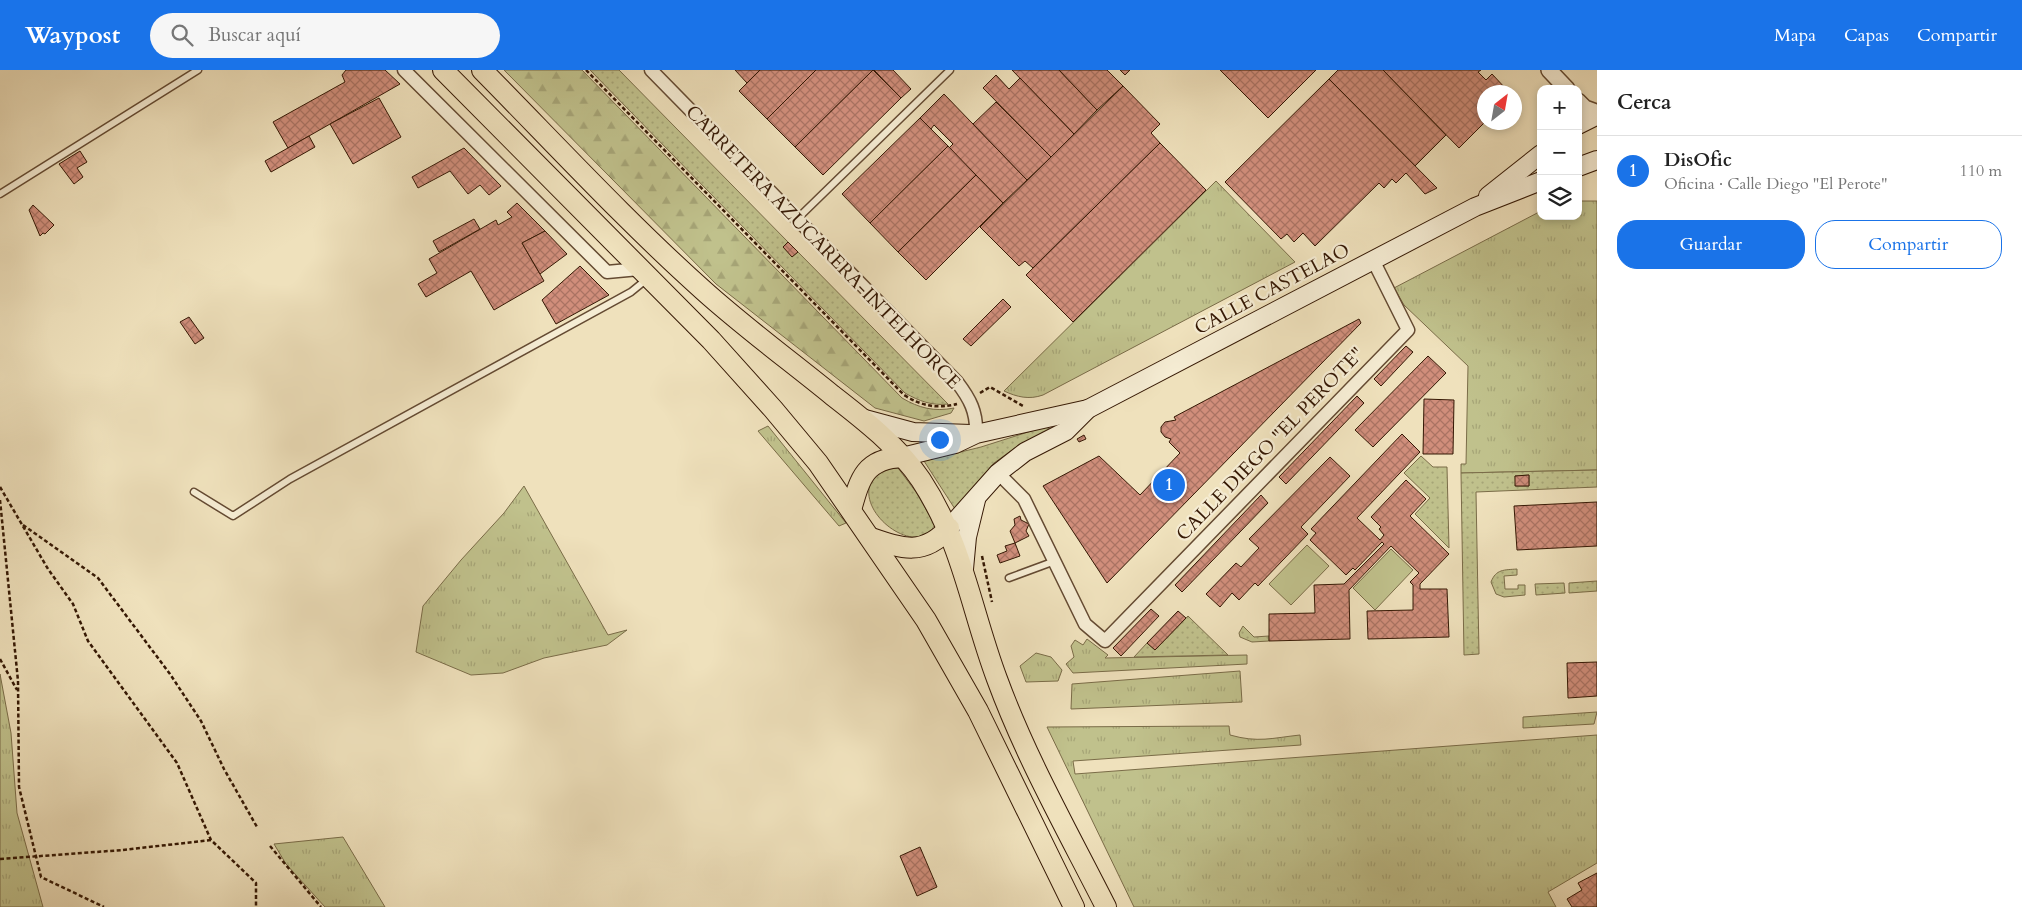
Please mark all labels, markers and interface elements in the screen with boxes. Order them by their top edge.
search box [150,13,500,58]
text: Waypost [25,19,120,52]
icon: search [168,21,196,49]
text: Buscar aquí [208,22,301,48]
text: Mapa [1774,23,1816,48]
text: Capas [1844,23,1889,48]
text: Compartir [1917,23,1997,48]
north arrow [1477,85,1522,130]
map controls [1537,85,1582,220]
button: + [1537,85,1582,130]
text: Cerca [1617,88,1671,117]
street label: CARRETERA AZUCARERA-INTELHORCE [680,99,966,395]
button: − [1537,130,1582,175]
text: DisOfic [1664,147,1732,173]
text: 1 [1629,160,1637,182]
text: 110 m [1960,160,2002,182]
text: Oficina · Calle Diego "El Perote" [1664,173,1888,195]
button: layers [1537,175,1582,220]
button: Guardar [1617,220,1805,269]
button: Compartir [1815,220,2002,269]
street label: CALLE CASTELAO [1190,237,1354,341]
street label: CALLE DIEGO "EL PEROTE" [1170,341,1370,547]
your location [927,427,953,453]
pin: 1 [1153,466,1185,504]

